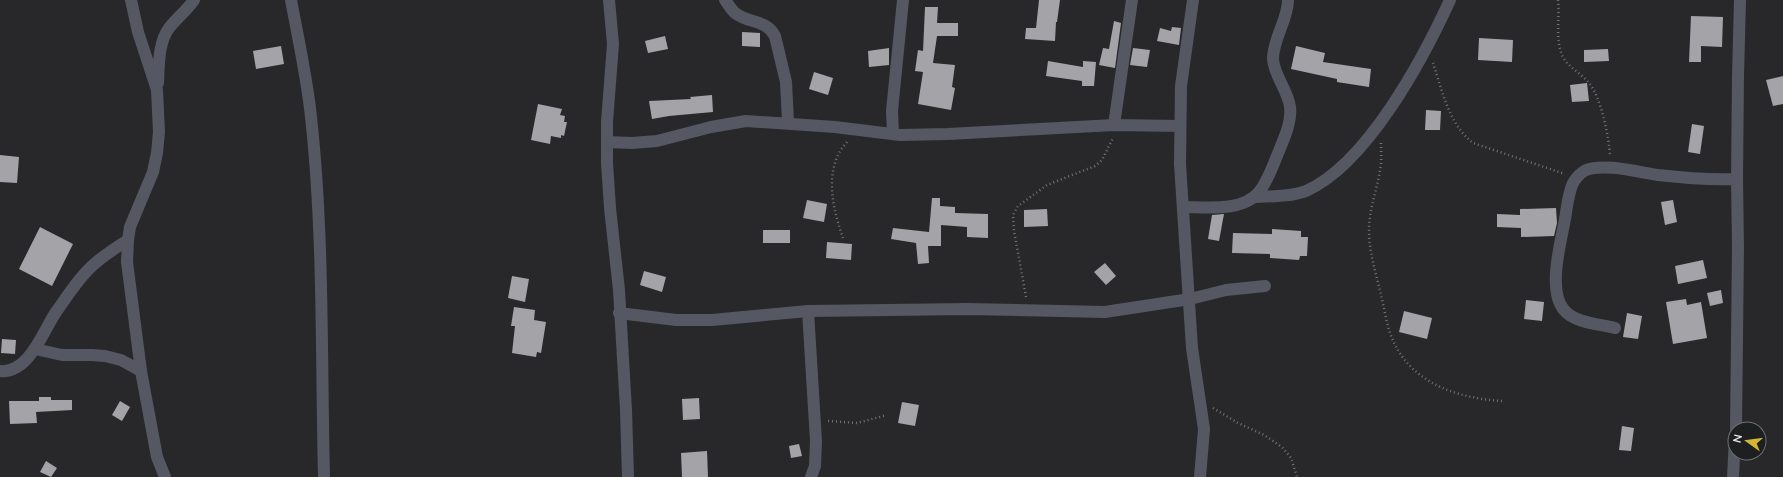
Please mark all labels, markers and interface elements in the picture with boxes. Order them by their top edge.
north arrow [1727,421,1767,461]
text: N [1729,433,1745,444]

